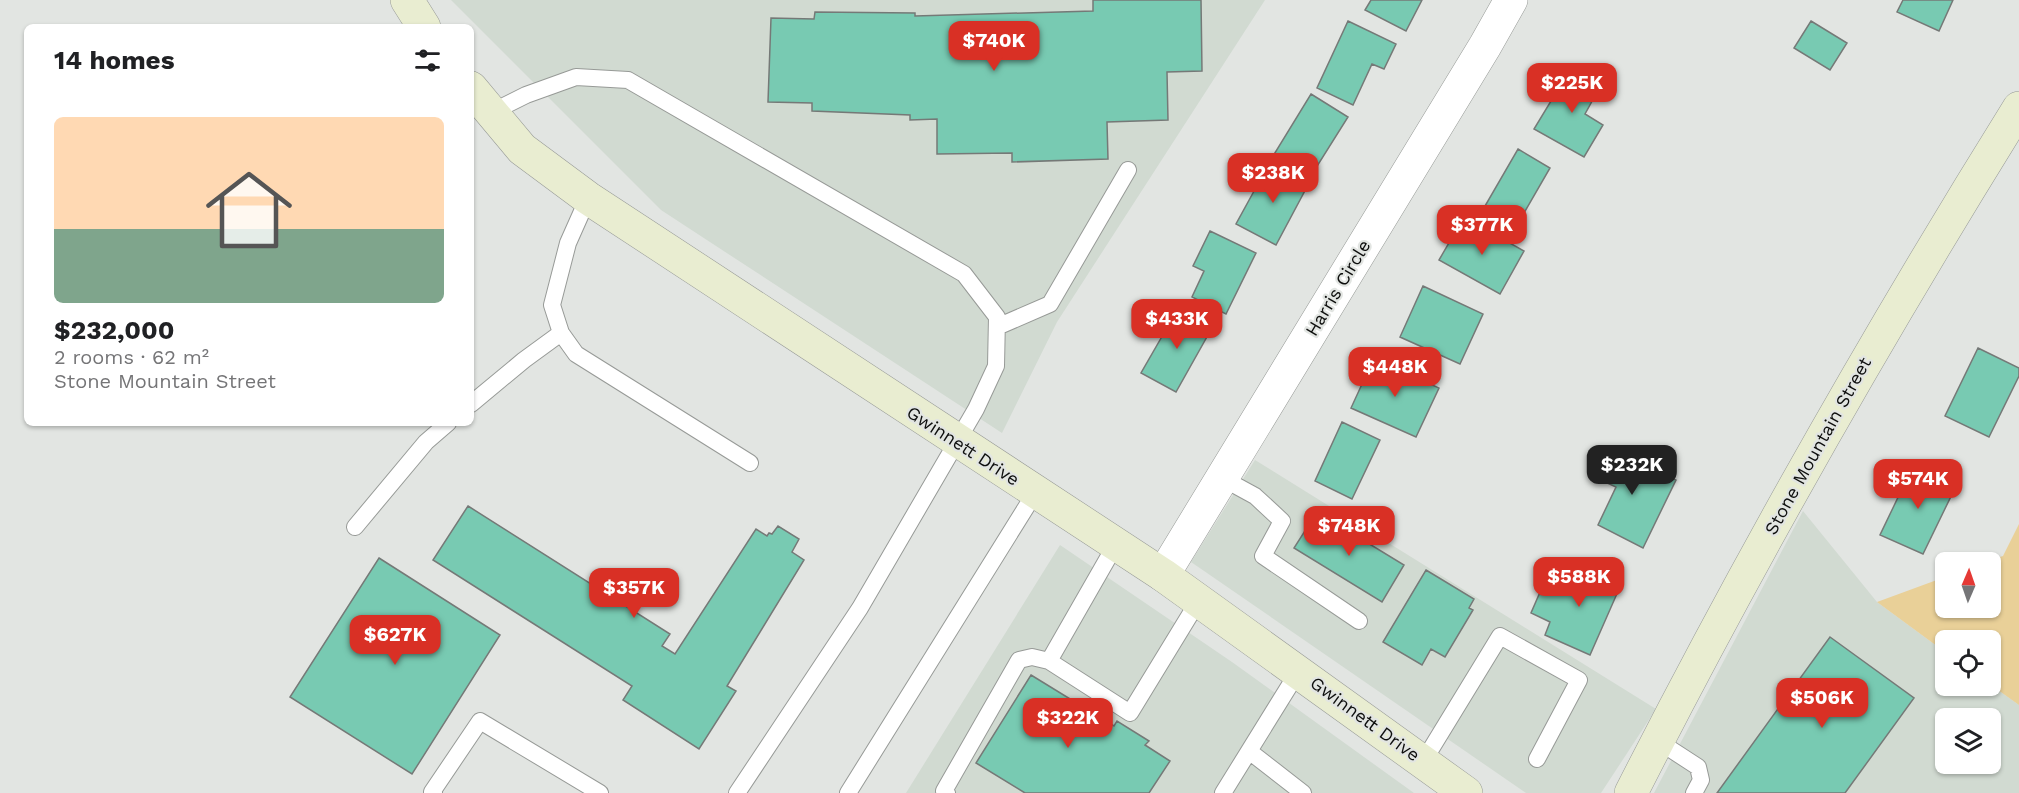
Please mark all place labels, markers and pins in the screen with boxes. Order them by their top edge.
pin: $740K [952,21,1036,72]
pin: $225K [1530,63,1614,114]
pin: $238K [1231,153,1315,204]
pin: $377K [1440,205,1524,256]
pin: $433K [1135,299,1219,350]
pin: $448K [1353,347,1437,398]
pin: $232K [1590,445,1674,496]
pin: $574K [1876,459,1960,510]
pin: $748K [1307,506,1391,557]
pin: $588K [1537,557,1621,608]
pin: $357K [592,568,676,619]
pin: $627K [353,615,437,666]
pin: $506K [1780,678,1864,729]
pin: $322K [1026,698,1110,749]

